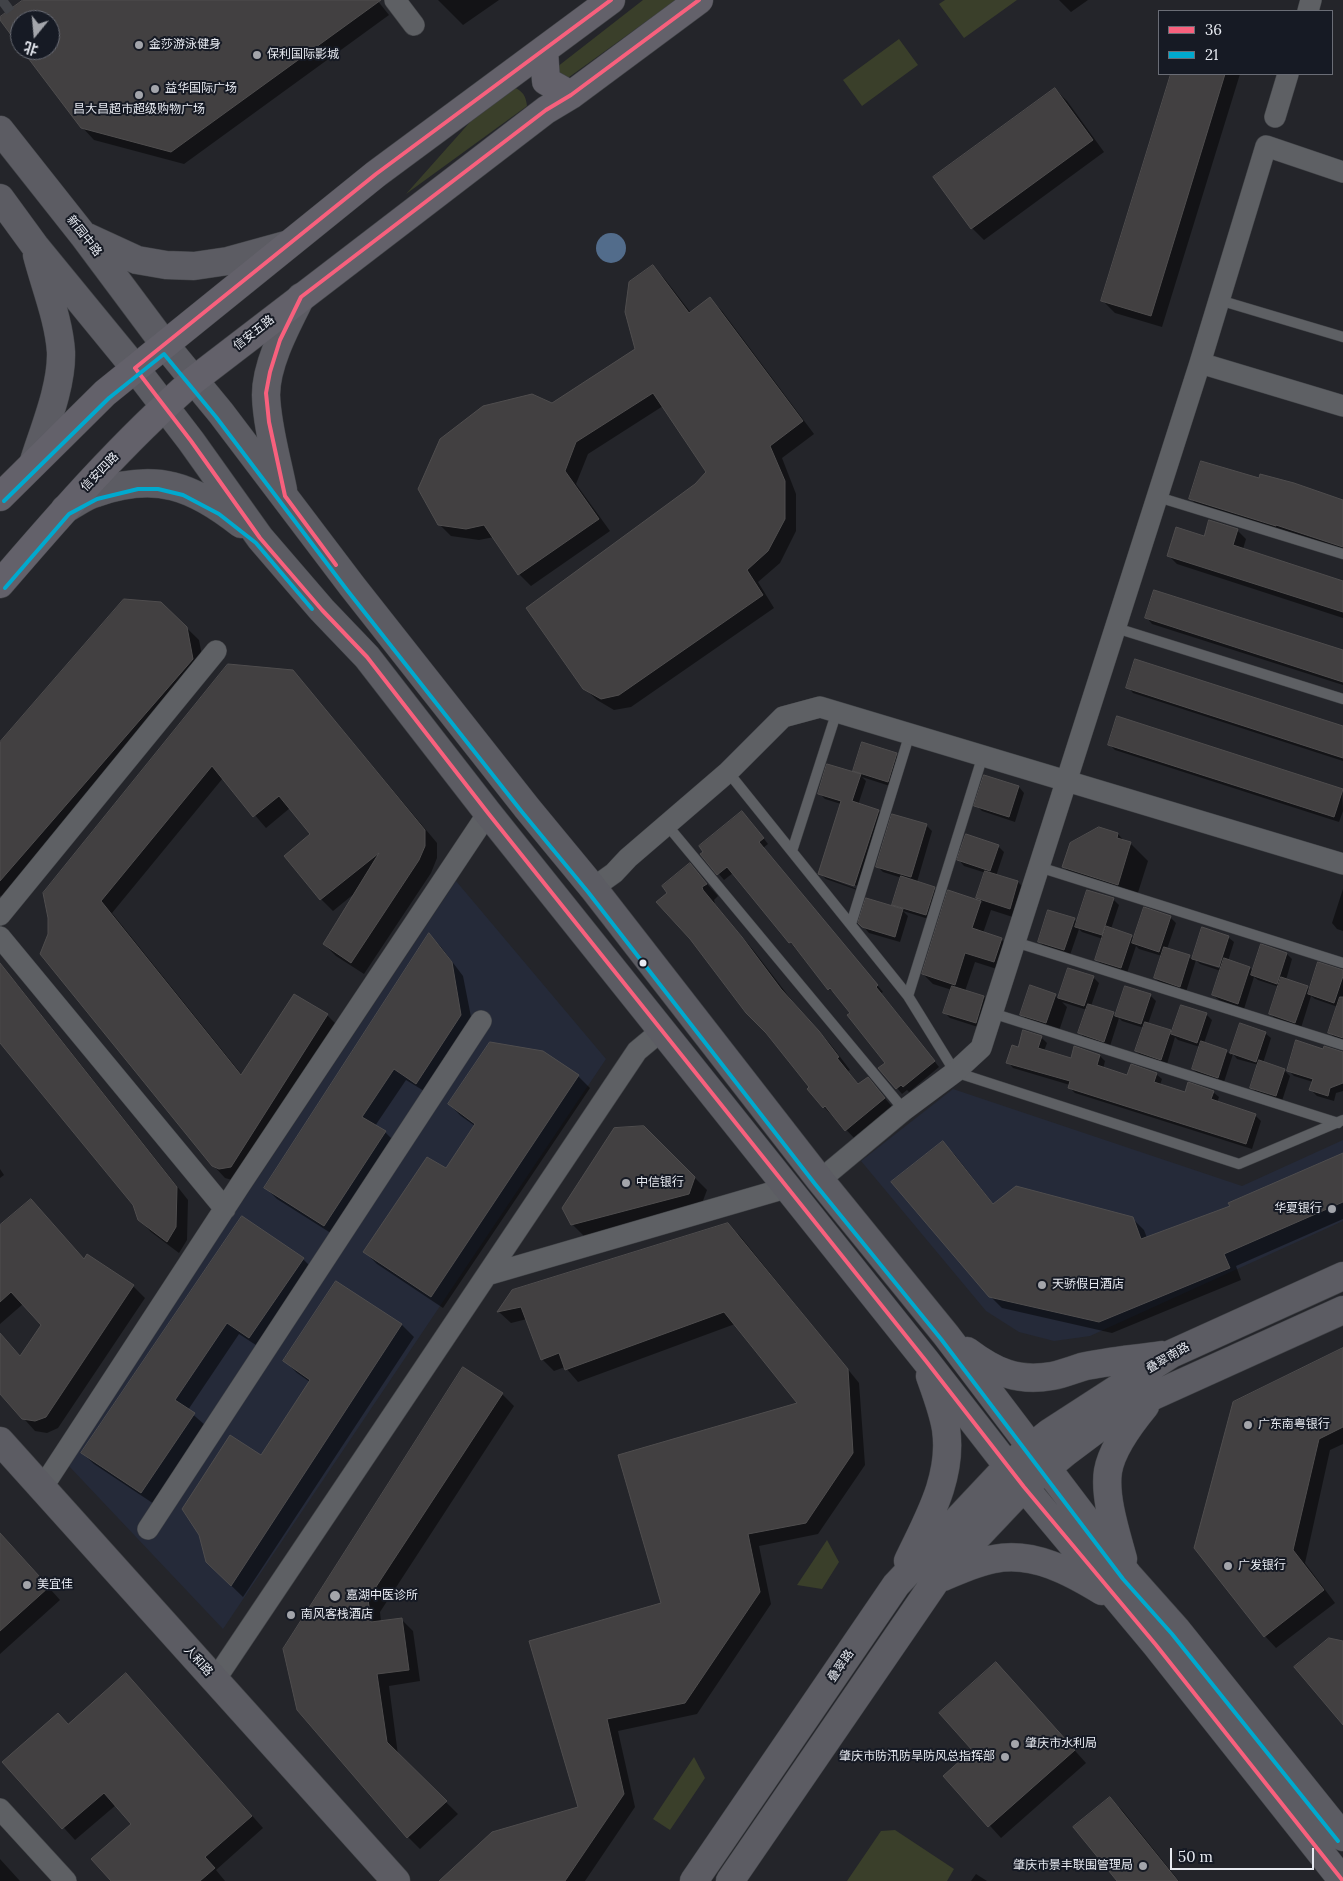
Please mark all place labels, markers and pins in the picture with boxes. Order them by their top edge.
place label: 金莎游泳健身 [149,38,221,52]
marker: 金莎游泳健身 [133,39,145,51]
place label: 保利国际影城 [267,48,339,62]
marker: 保利国际影城 [251,49,263,61]
place label: 益华国际广场 [165,82,237,96]
marker: 益华国际广场 [149,83,161,95]
marker: 昌大昌超市超级购物广场 [133,89,145,101]
place label: 昌大昌超市超级购物广场 [73,103,205,117]
unlabelled marker [638,958,648,968]
place label: 中信银行 [636,1176,684,1190]
marker: 中信银行 [620,1177,632,1189]
place label: 华夏银行 [1274,1202,1322,1216]
marker: 华夏银行 [1326,1203,1338,1215]
place label: 天骄假日酒店 [1052,1278,1124,1292]
marker: 天骄假日酒店 [1036,1279,1048,1291]
place label: 广东南粤银行 [1258,1418,1330,1432]
marker: 广东南粤银行 [1242,1419,1254,1431]
place label: 广发银行 [1238,1559,1286,1573]
marker: 广发银行 [1222,1560,1234,1572]
place label: 美宜佳 [37,1578,73,1592]
marker: 美宜佳 [21,1579,33,1591]
marker: 嘉湖中医诊所 [328,1589,342,1603]
place label: 嘉湖中医诊所 [346,1589,418,1603]
place label: 南风客栈酒店 [301,1608,373,1622]
marker: 南风客栈酒店 [285,1609,297,1621]
place label: 肇庆市水利局 [1025,1737,1097,1751]
marker: 肇庆市水利局 [1009,1738,1021,1750]
place label: 肇庆市防汛防旱防风总指挥部 [839,1750,995,1764]
marker: 肇庆市防汛防旱防风总指挥部 [999,1751,1011,1763]
place label: 肇庆市景丰联围管理局 [1013,1859,1133,1873]
marker: 肇庆市景丰联围管理局 [1137,1860,1149,1872]

